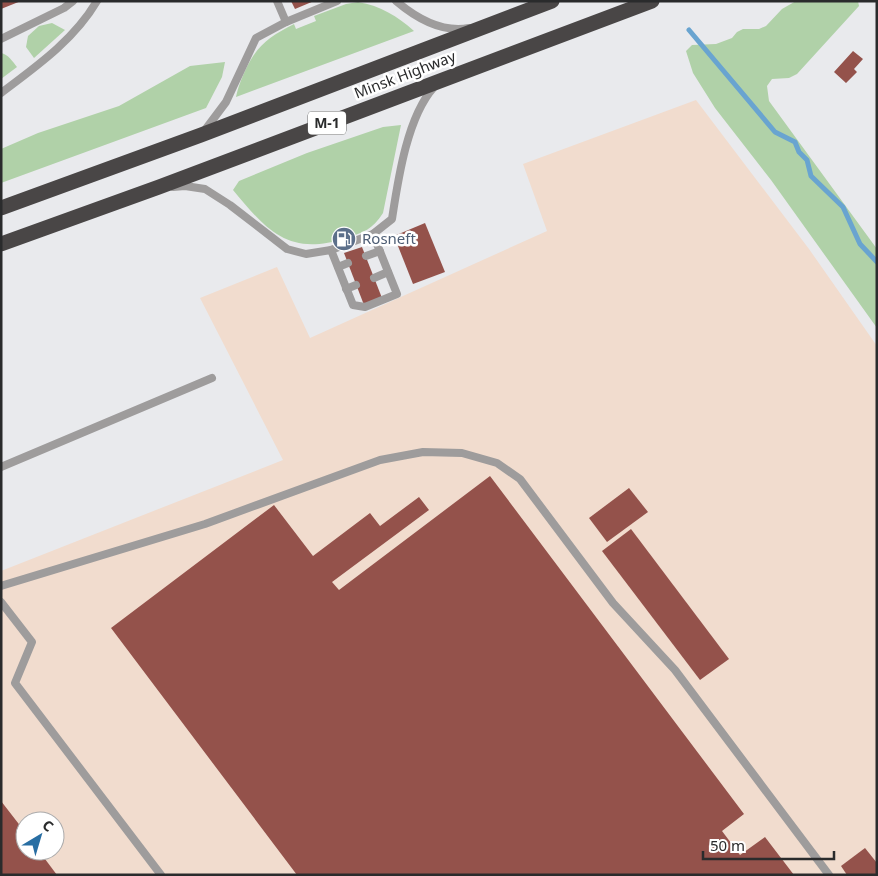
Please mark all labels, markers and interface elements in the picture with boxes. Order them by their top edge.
street label: Minsk Highway [351,45,459,103]
road number: М-1 [308,112,346,134]
fuel station icon: Rosneft [331,226,357,252]
place label: Rosneft [362,228,416,248]
north arrow [15,811,65,861]
text: С [39,815,58,836]
scale bar [703,828,834,860]
text: 50 m [710,835,745,855]

